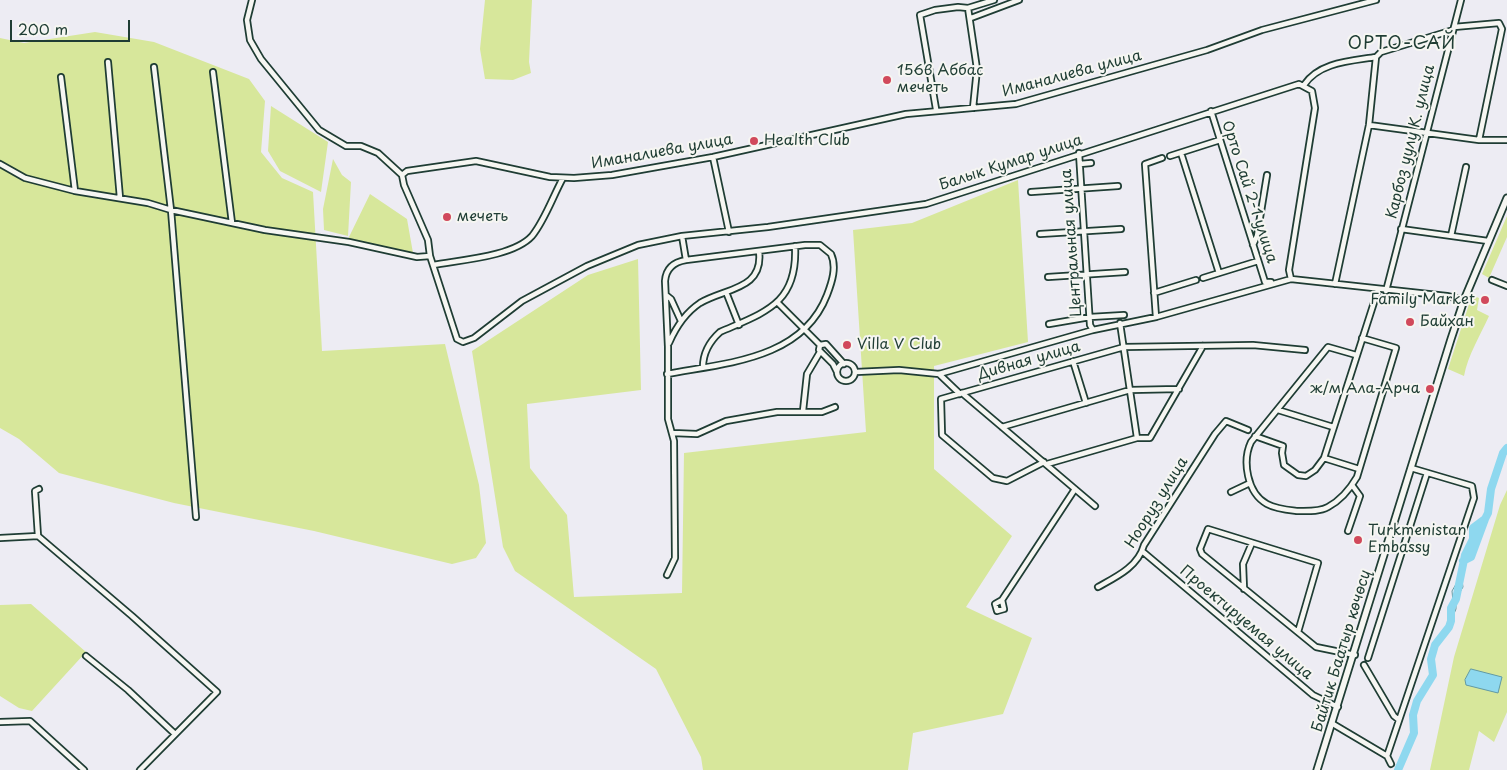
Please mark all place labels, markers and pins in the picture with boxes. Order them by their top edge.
place label: 156в Аббас мечеть [897,62,983,97]
marker: 156в Аббас мечеть [881,74,893,86]
place label: Health Club [764,132,850,150]
marker: Health Club [748,135,760,147]
place label: мечеть [457,208,508,226]
marker: мечеть [441,211,453,223]
place label: Family Market [1370,291,1475,309]
marker: Family Market [1479,294,1491,306]
place label: Байхан [1420,313,1474,331]
marker: Байхан [1404,316,1416,328]
place label: Villa V Club [857,336,941,354]
marker: Villa V Club [841,339,853,351]
place label: ж/м Ала-Арча [1310,380,1420,398]
marker: ж/м Ала-Арча [1424,383,1436,395]
place label: Turkmenistan Embassy [1368,522,1467,557]
marker: Turkmenistan Embassy [1352,534,1364,546]

